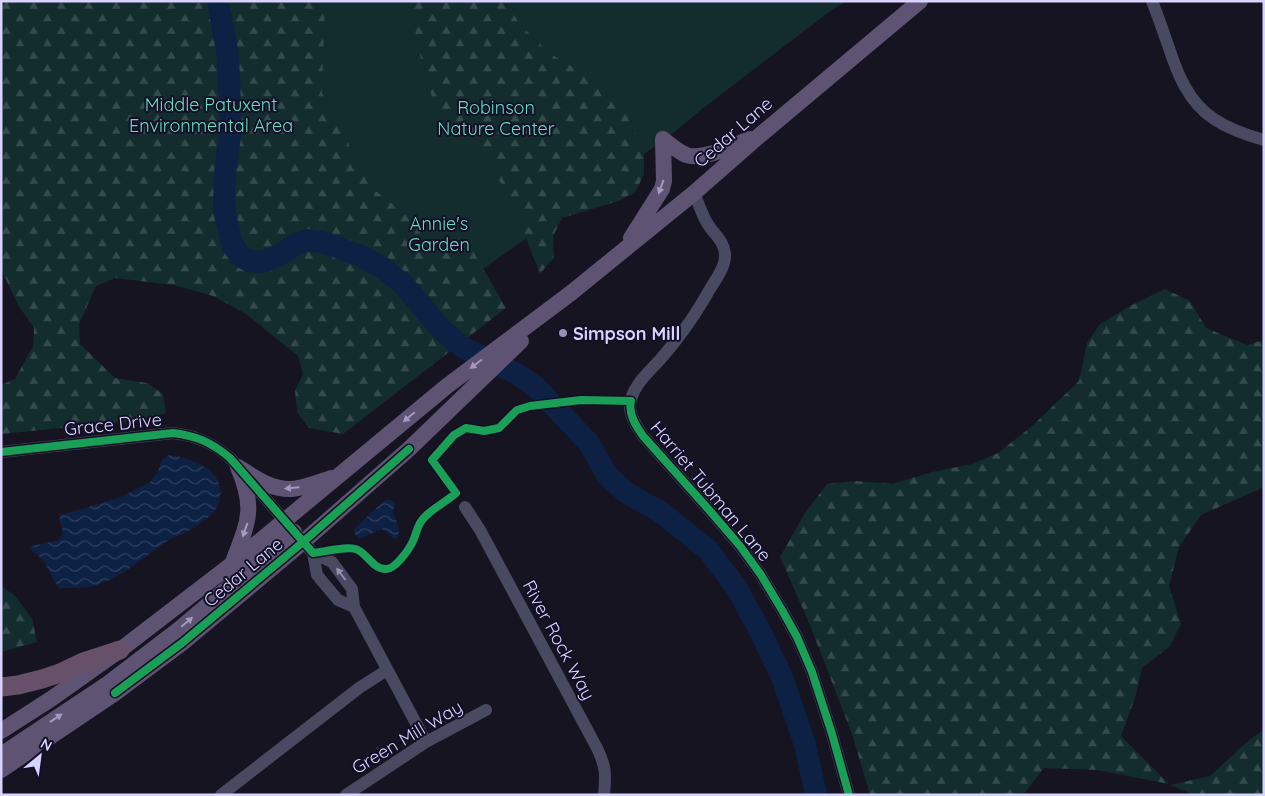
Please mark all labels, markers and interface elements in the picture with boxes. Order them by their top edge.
street label: Cedar Lane [689,92,777,172]
park label: Middle Patuxent Environmental Area [129,93,293,137]
park label: Robinson Nature Center [437,96,555,140]
one-way arrow [657,180,664,195]
park label: Annie's Garden [408,212,470,256]
place label: Simpson Mill [573,322,680,345]
marker: Simpson Mill [557,327,569,339]
one-way arrow [470,359,483,369]
street label: Grace Drive [63,407,163,441]
one-way arrow [403,412,416,423]
street label: Harriet Tubman Lane [646,416,776,566]
one-way arrow [284,484,300,492]
one-way arrow [240,523,248,538]
street label: Cedar Lane [199,532,287,612]
one-way arrow [336,567,346,581]
street label: River Rock Way [518,576,600,704]
one-way arrow [181,617,194,628]
street label: Green Mill Way [348,695,466,779]
one-way arrow [50,713,63,723]
north arrow [15,731,65,781]
text: N [37,734,55,755]

